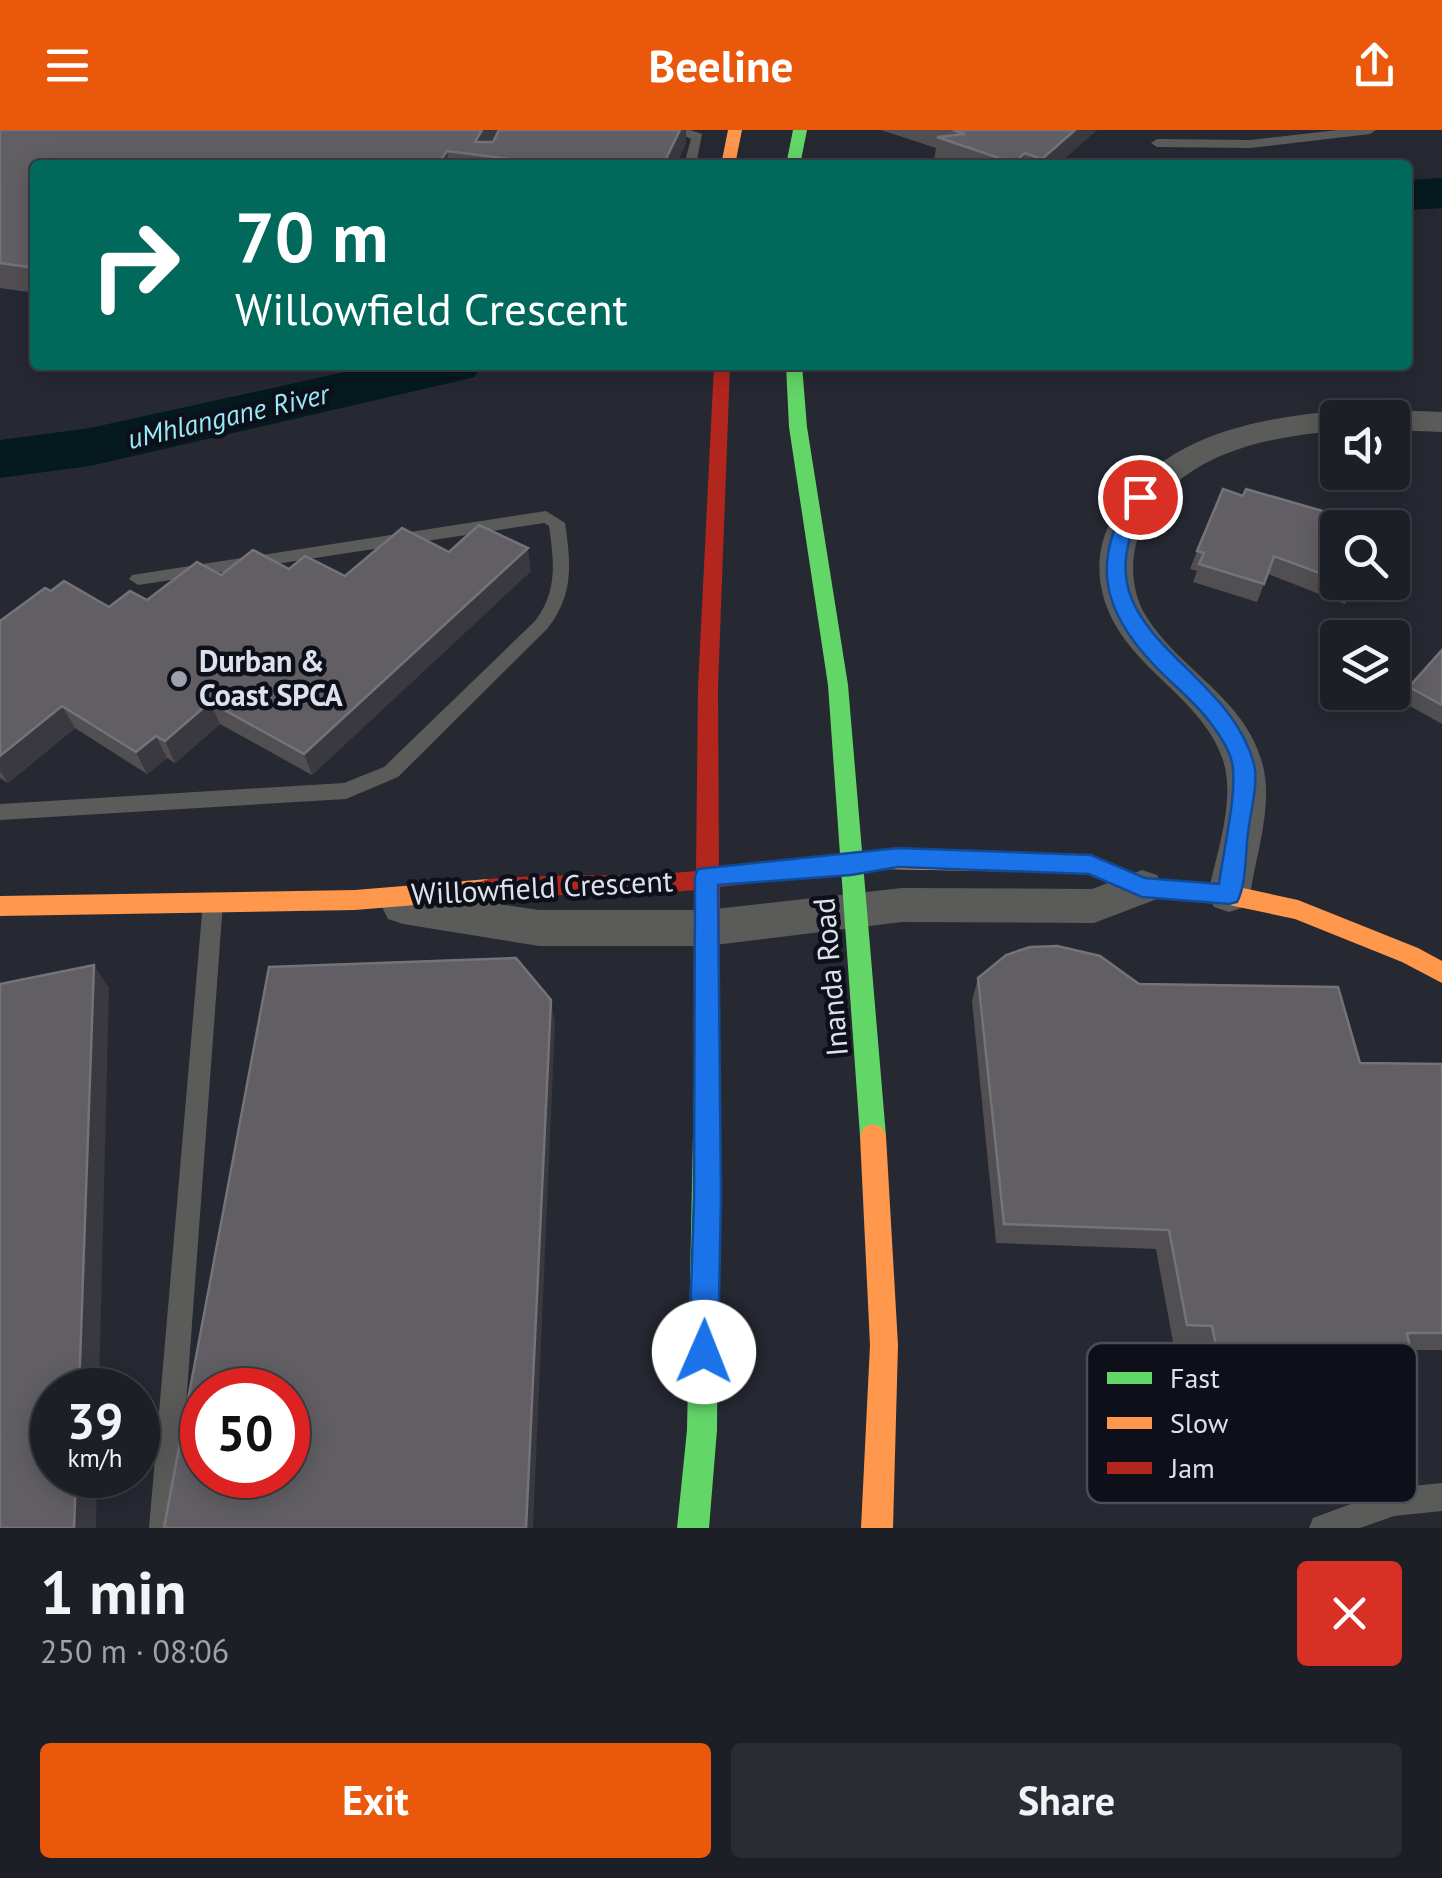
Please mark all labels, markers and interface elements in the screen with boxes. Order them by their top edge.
text: Beeline [649,36,793,94]
icon: menu [40,38,95,93]
icon: share [1347,38,1402,93]
text: 70 m [235,191,388,281]
icon: right [70,200,200,330]
text: Willowfield Crescent [235,279,628,337]
water label: uMhlangane River [124,374,334,457]
map controls [1320,400,1410,710]
button: sound [1320,400,1410,490]
pin [1098,455,1183,540]
icon: arrive [1113,470,1168,525]
button: search [1320,510,1410,600]
button: layers [1320,620,1410,710]
place label: Durban & Coast SPCA [199,641,344,714]
marker: Durban & Coast SPCA [168,668,190,690]
street label: Willowfield Crescent [410,860,674,913]
street label: Inanda Road [803,896,856,1058]
position arrow [652,1300,756,1404]
legend [1087,1343,1417,1503]
text: Fast [1170,1359,1220,1396]
speed limit sign: 50 [180,1368,310,1498]
text: 39 [67,1388,123,1453]
text: Slow [1170,1404,1229,1441]
text: km/h [68,1442,122,1474]
text: Jam [1169,1449,1215,1486]
text: 1 min [40,1553,186,1631]
button: close [1297,1561,1402,1666]
text: 250 m · 08:06 [40,1630,229,1672]
button: Exit [40,1743,711,1858]
button: Share [731,1743,1402,1858]

